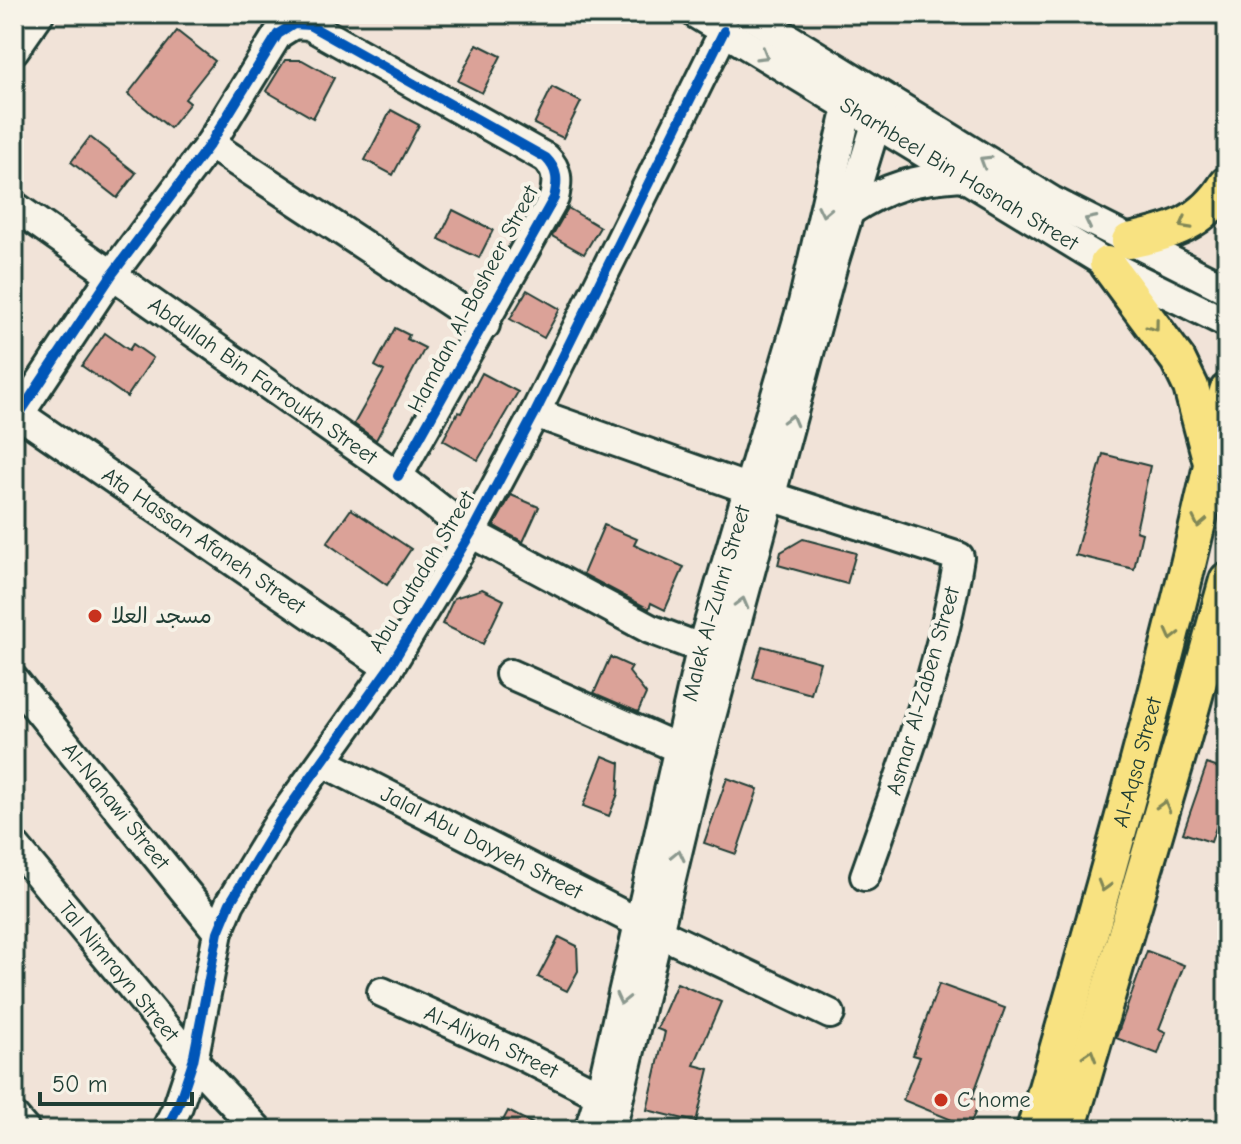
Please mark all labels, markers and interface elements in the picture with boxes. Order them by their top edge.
one-way arrow [754,45,769,61]
street label: Sharhbeel Bin Hasnah Street [835,92,1084,257]
one-way arrow [979,155,994,170]
street label: Hamdan Al-Basheer Street [402,180,544,417]
one-way arrow [816,204,833,218]
one-way arrow [1179,214,1194,230]
one-way arrow [1084,215,1099,231]
street label: Abdullah Bin Farroukh Street [143,292,383,471]
one-way arrow [1145,317,1159,332]
one-way arrow [782,414,799,428]
street label: Ata Hassan Afaneh Street [97,462,311,620]
street label: Abu Qutadah Street [363,486,481,658]
street label: Malek Al-Zuhri Street [677,502,756,704]
one-way arrow [1191,515,1208,528]
street label: Asmar Al-Zaben Street [881,583,965,798]
one-way arrow [733,597,750,611]
place label: مسجد العلا [111,603,212,629]
marker: مسجد العلا [86,607,104,625]
one-way arrow [1164,628,1181,642]
street label: Al-Aqsa Street [1108,694,1167,830]
street label: Al-Nahawi Street [57,737,176,875]
street label: Jalal Abu Dayyeh Street [376,781,587,905]
one-way arrow [1155,799,1171,813]
one-way arrow [669,849,686,863]
one-way arrow [1097,879,1113,893]
street label: Tal Nimrayn Street [53,896,185,1047]
one-way arrow [614,991,631,1005]
street label: Al-Aliyah Street [420,1000,563,1085]
one-way arrow [1081,1049,1097,1063]
scale bar [40,1056,192,1106]
text: 50 m [52,1070,108,1098]
place label: C home [957,1087,1031,1113]
marker: C home [932,1091,950,1109]

